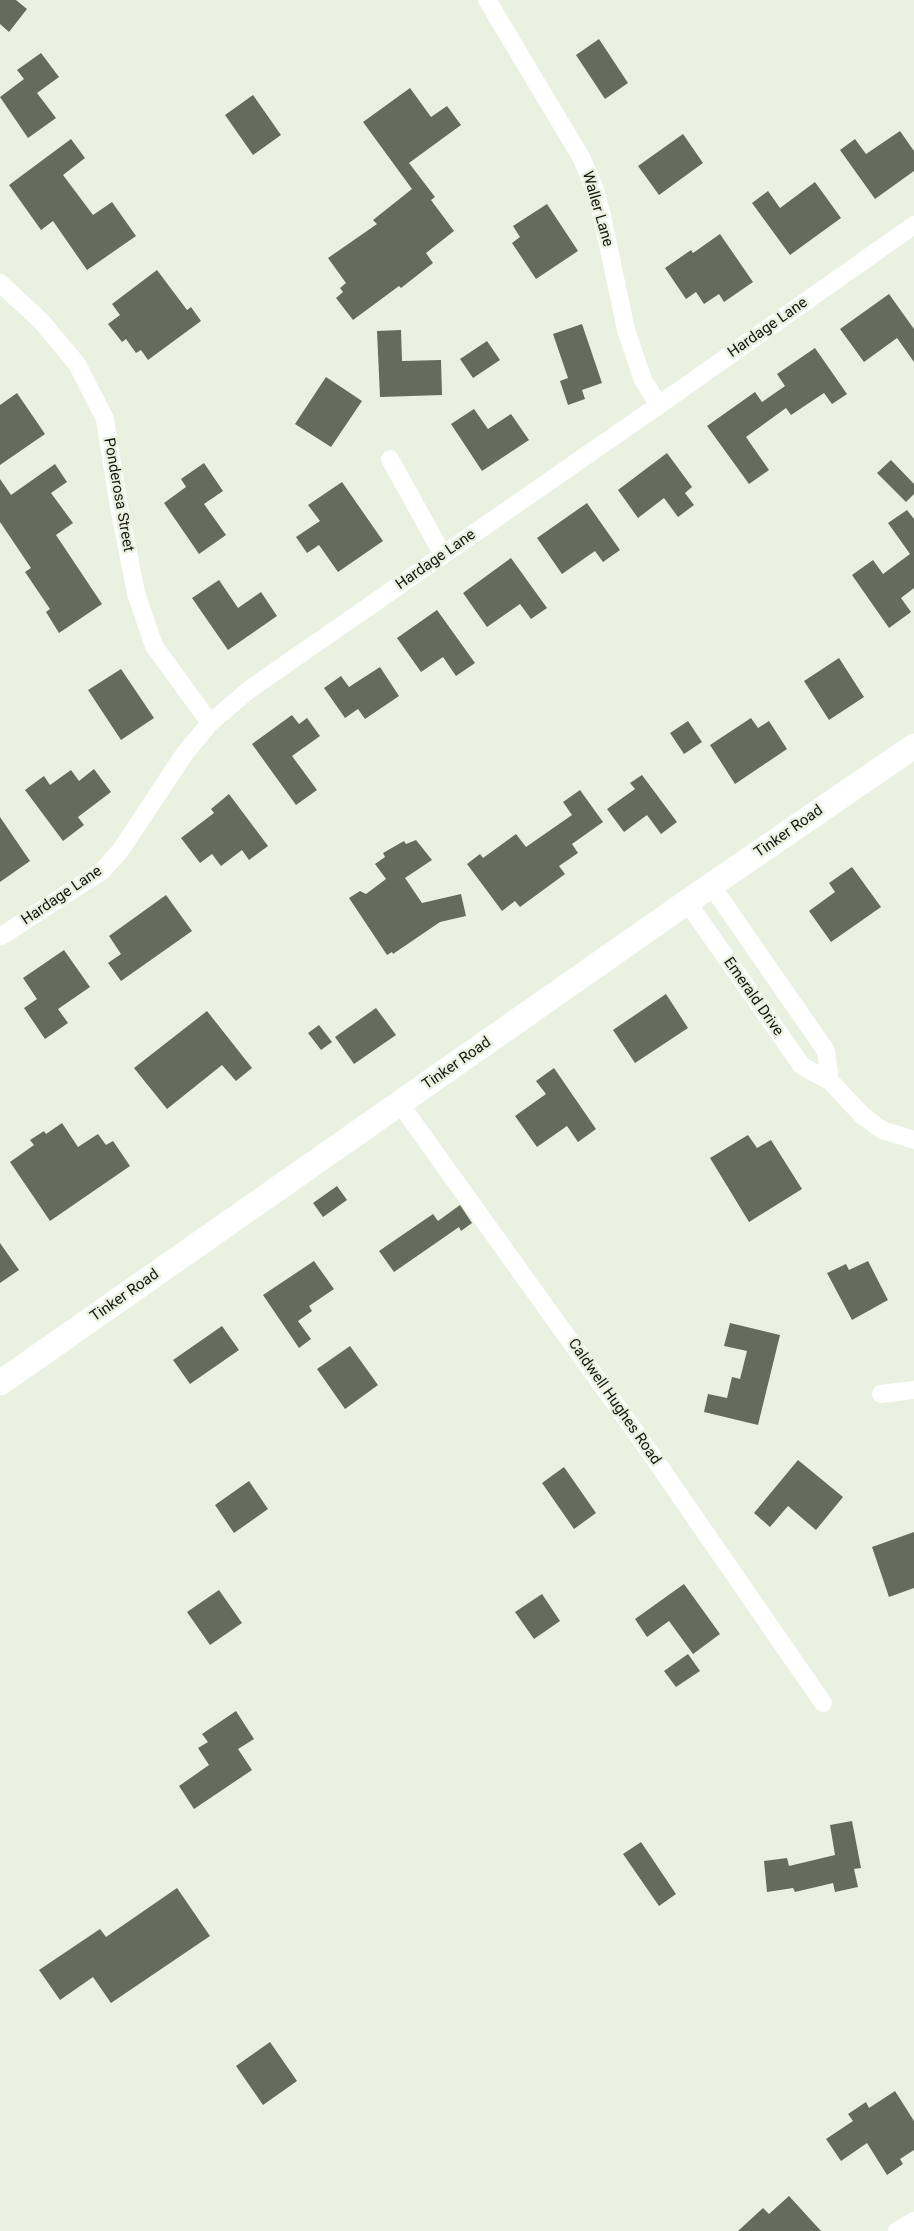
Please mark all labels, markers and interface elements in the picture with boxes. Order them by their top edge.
street label: Waller Lane [578,169,616,249]
street label: Hardage Lane [725,294,811,362]
street label: Ponderosa Street [99,437,137,553]
street label: Hardage Lane [393,526,479,594]
street label: Tinker Road [751,802,827,862]
street label: Hardage Lane [18,863,106,929]
street label: Emerald Drive [719,954,787,1040]
street label: Tinker Road [419,1034,495,1094]
street label: Tinker Road [87,1266,163,1326]
street label: Caldwell Hughes Road [564,1336,664,1468]

